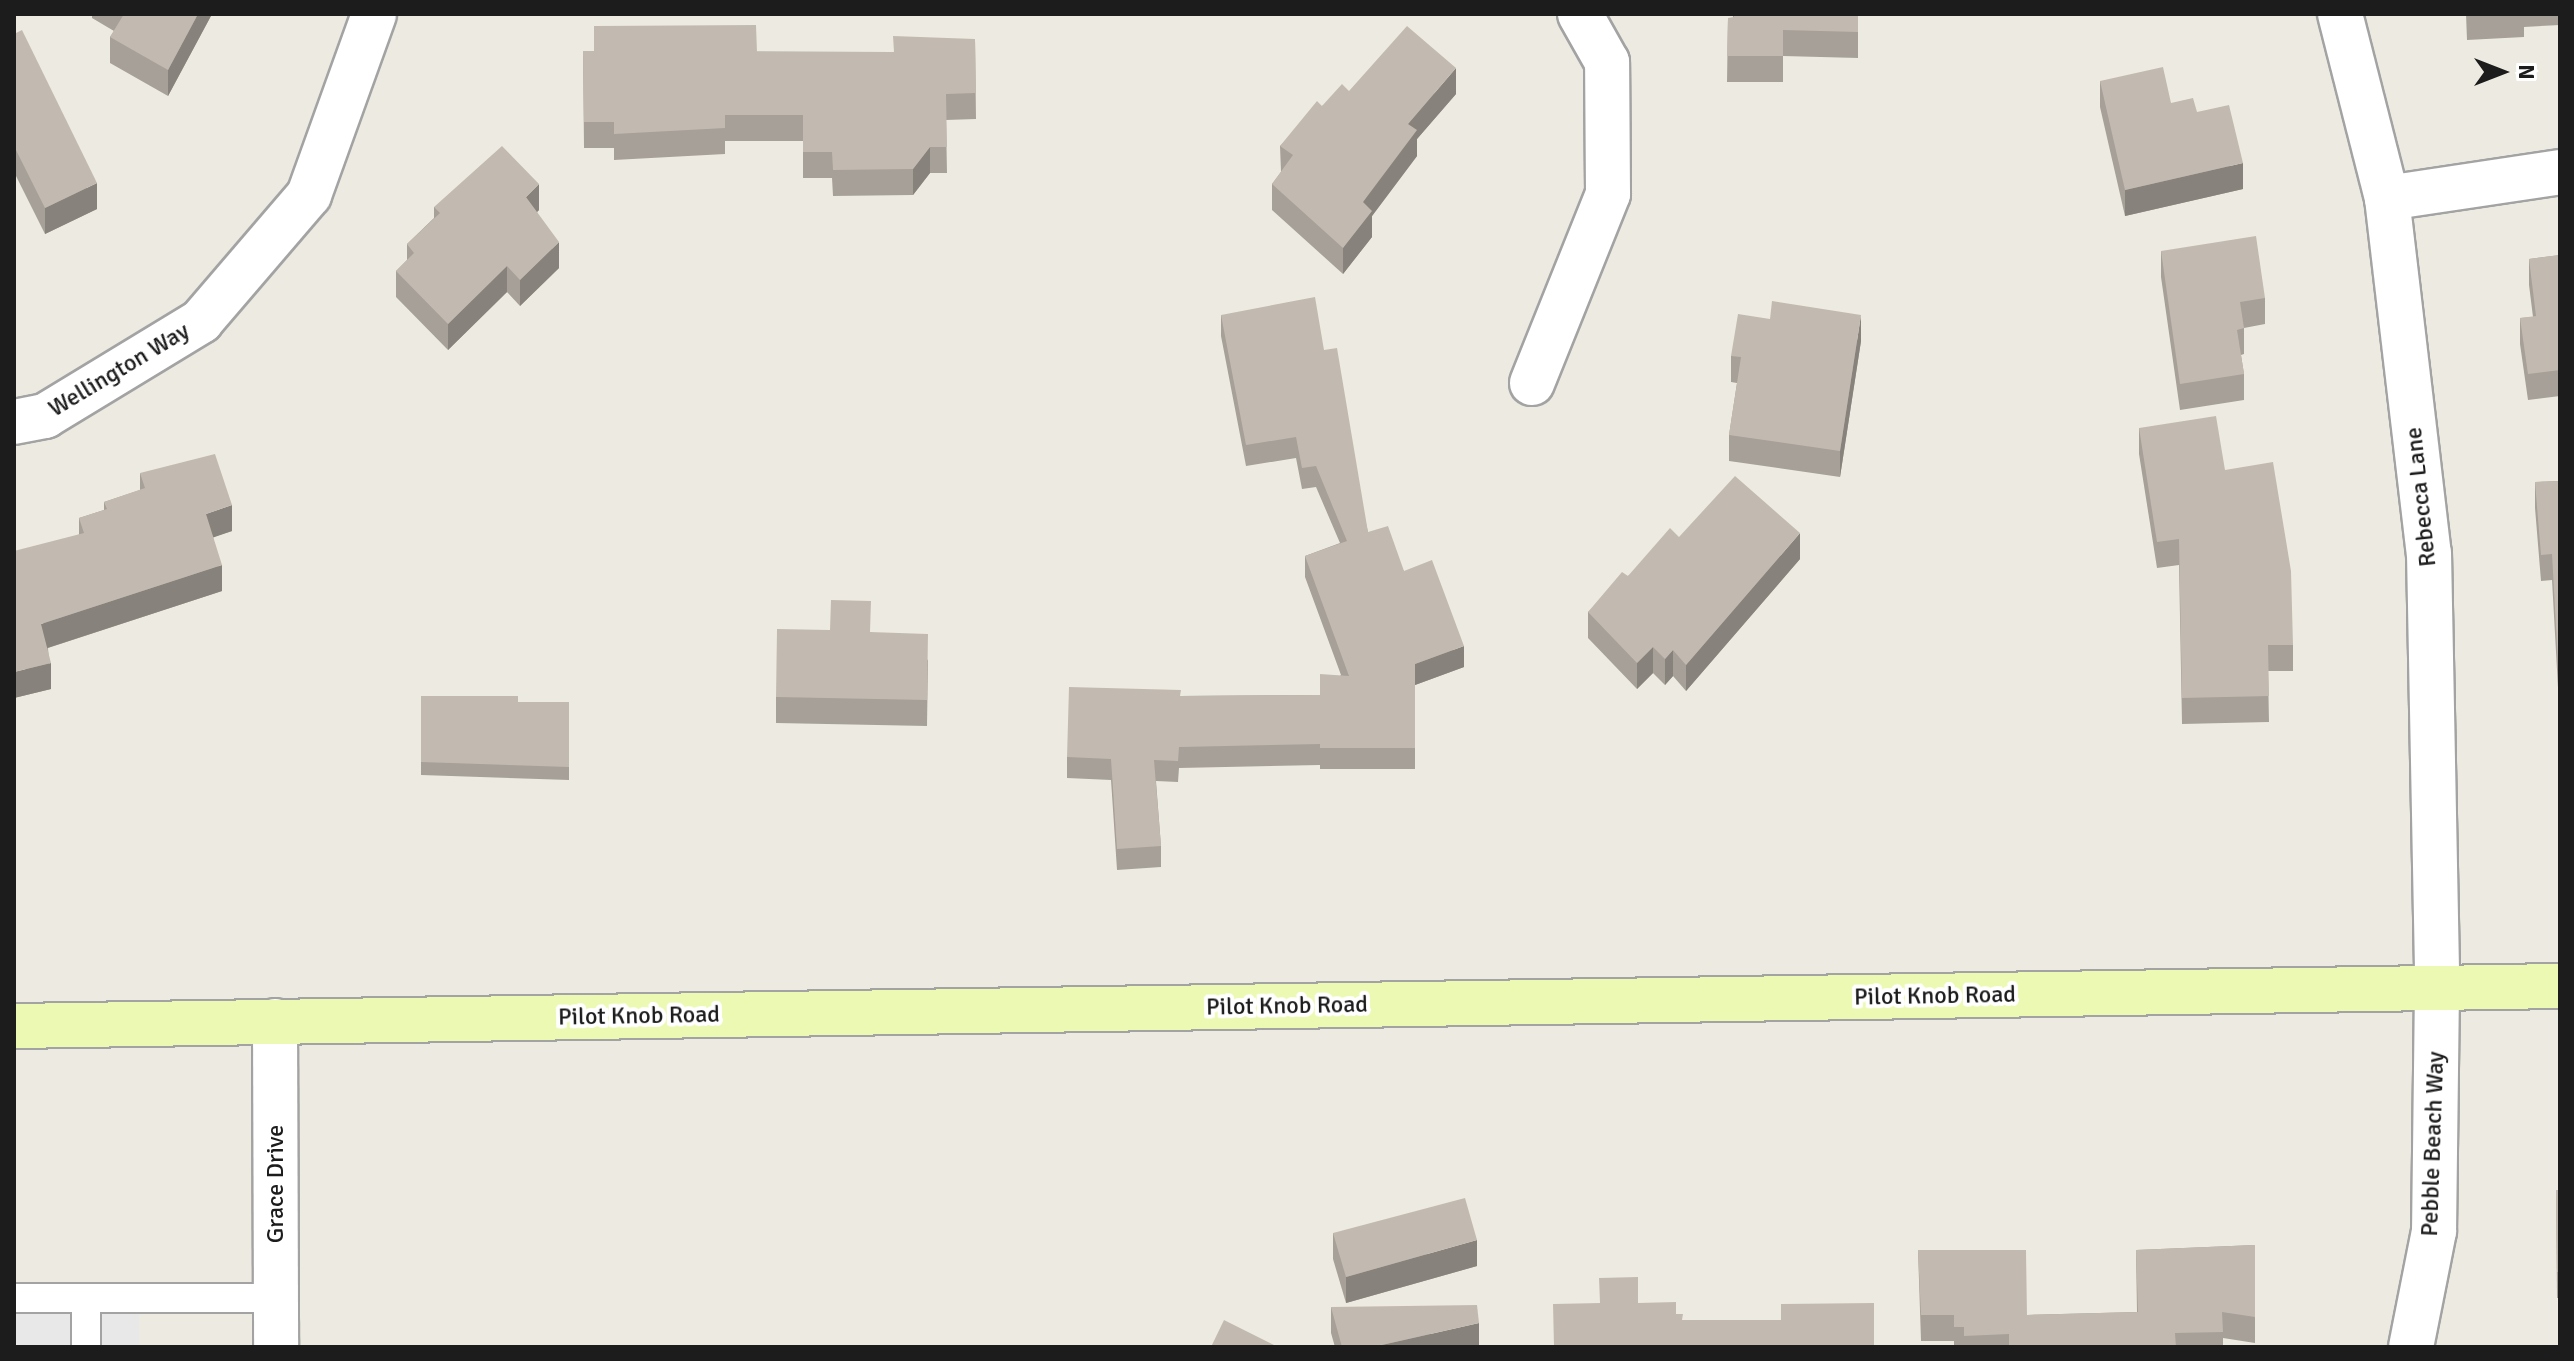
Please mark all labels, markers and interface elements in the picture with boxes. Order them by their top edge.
north arrow [2462,32,2542,112]
text: N [2513,64,2540,80]
street label: Wellington Way [43,317,195,423]
street label: Rebecca Lane [2399,426,2443,568]
street label: Pilot Knob Road [1854,980,2016,1012]
street label: Pilot Knob Road [1206,990,1368,1022]
street label: Pilot Knob Road [558,1000,720,1032]
street label: Pebble Beach Way [2415,1051,2451,1237]
street label: Grace Drive [262,1125,290,1243]

